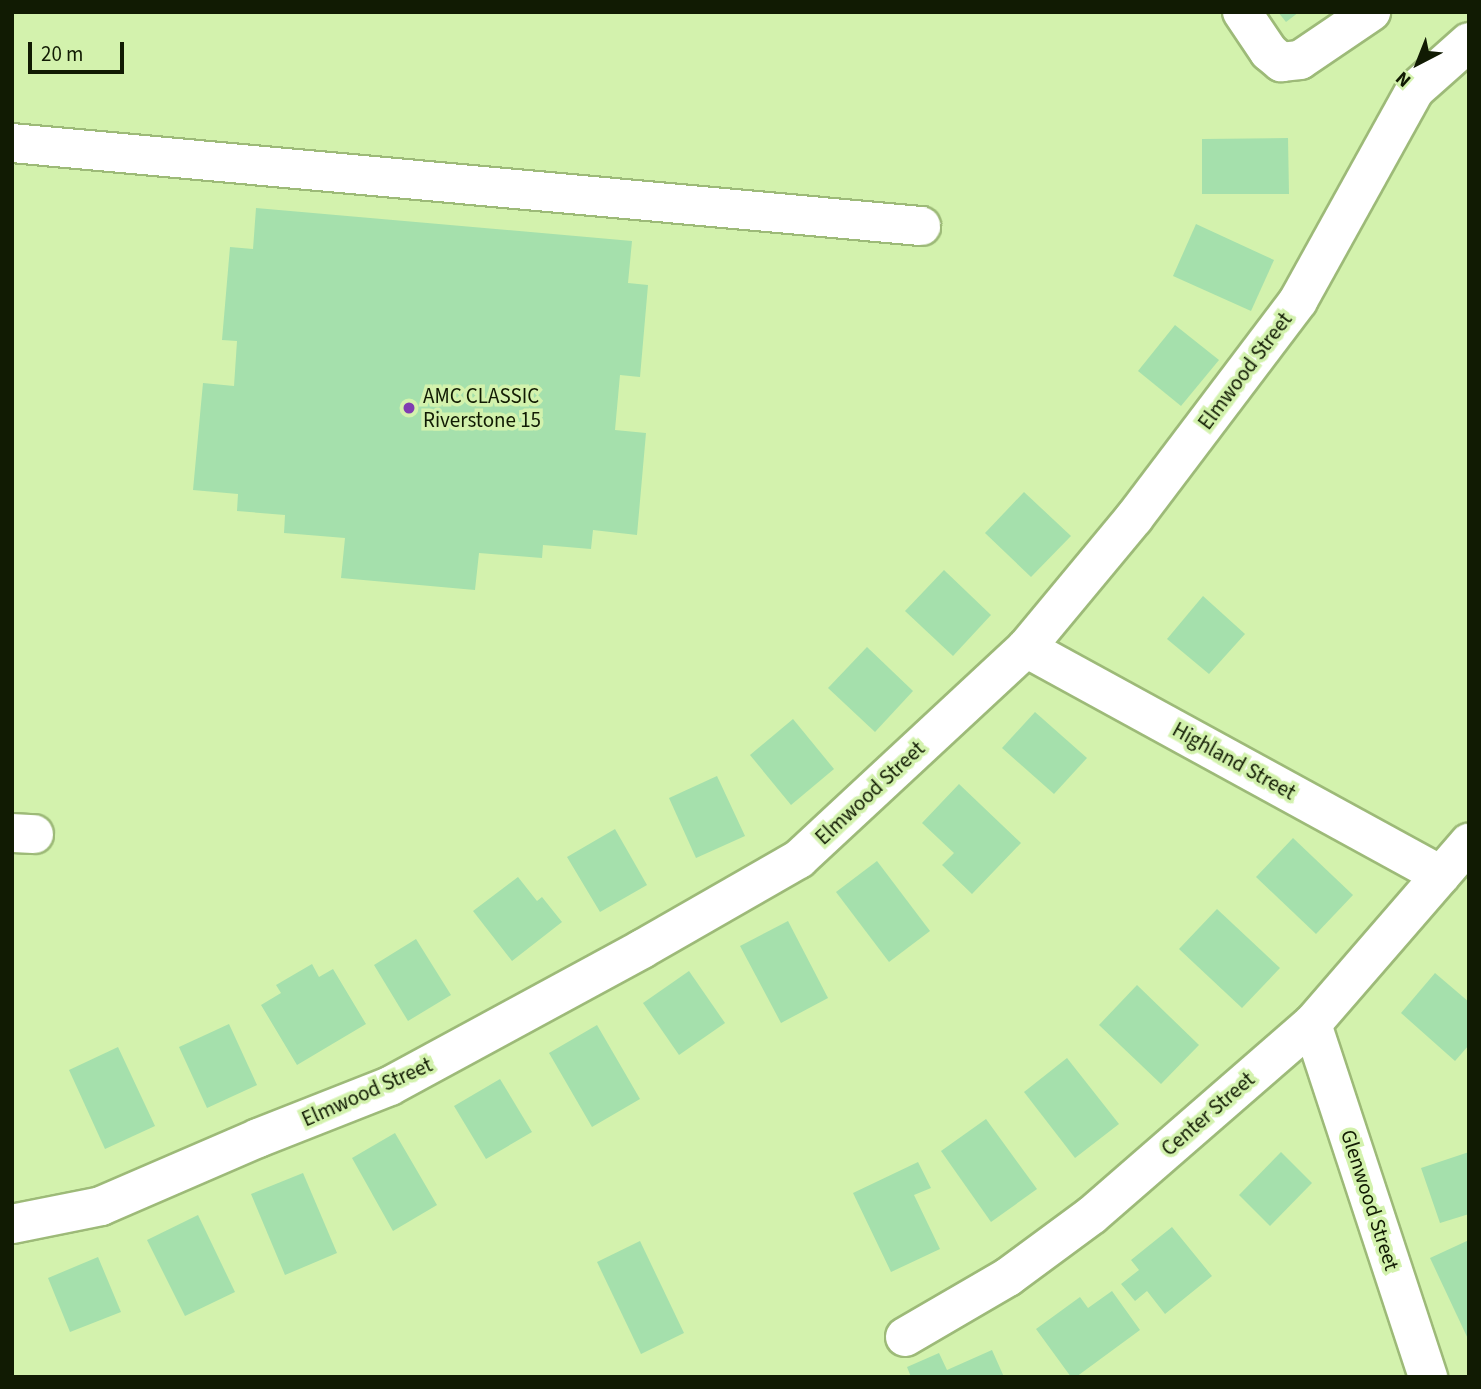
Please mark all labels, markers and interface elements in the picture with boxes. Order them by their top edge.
scale bar [32,28,128,72]
north arrow [1383,28,1453,98]
text: 20 m [41,39,83,69]
text: N [1390,65,1417,93]
street label: Elmwood Street [1193,307,1297,435]
place label: AMC CLASSIC Riverstone 15 [423,383,541,433]
marker: AMC CLASSIC Riverstone 15 [401,400,417,416]
street label: Highland Street [1168,717,1300,805]
street label: Elmwood Street [810,736,930,850]
street label: Elmwood Street [298,1052,436,1132]
street label: Center Street [1156,1067,1260,1161]
street label: Glenwood Street [1335,1126,1405,1274]

